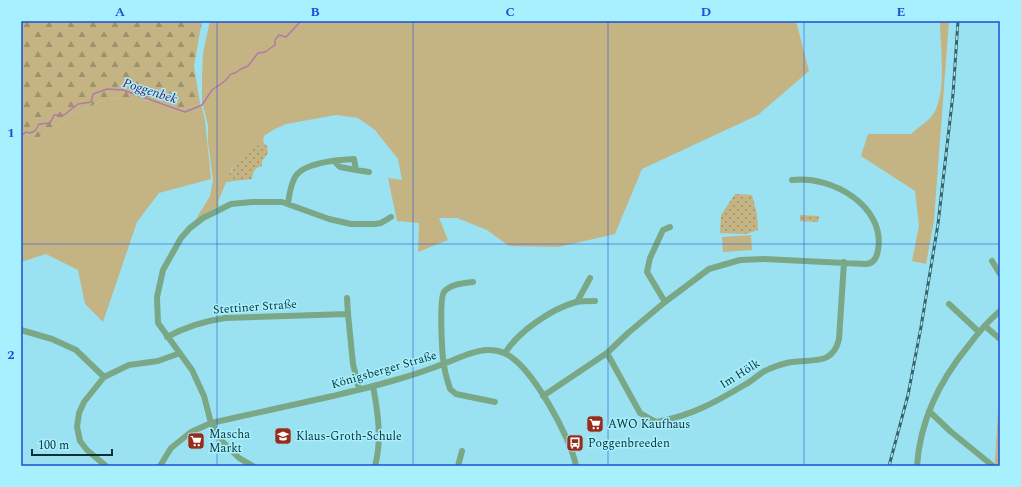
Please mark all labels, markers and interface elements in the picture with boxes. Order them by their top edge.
text: A [115,2,125,22]
text: B [310,2,320,22]
text: C [505,2,515,22]
text: D [701,2,711,22]
text: E [897,2,906,22]
water label: Poggenbek [120,73,180,109]
text: 1 [7,123,15,143]
street label: Stettiner Straße [212,295,298,319]
text: 2 [7,345,15,365]
street label: Königsberger Straße [329,346,439,394]
street label: Im Hölk [716,354,764,394]
supermarket icon: AWO Kaufhaus [585,414,605,434]
place label: AWO Kaufhaus [608,415,691,434]
place label: Mascha Markt [209,425,250,458]
school or university icon: Klaus-Groth-Schule [273,426,293,446]
place label: Klaus-Groth-Schule [296,427,402,446]
scale bar [32,431,112,457]
supermarket icon: Mascha Markt [186,431,206,451]
bus stop icon: Poggenbreeden [565,433,585,453]
place label: Poggenbreeden [588,434,670,453]
text: 100 m [38,436,69,455]

